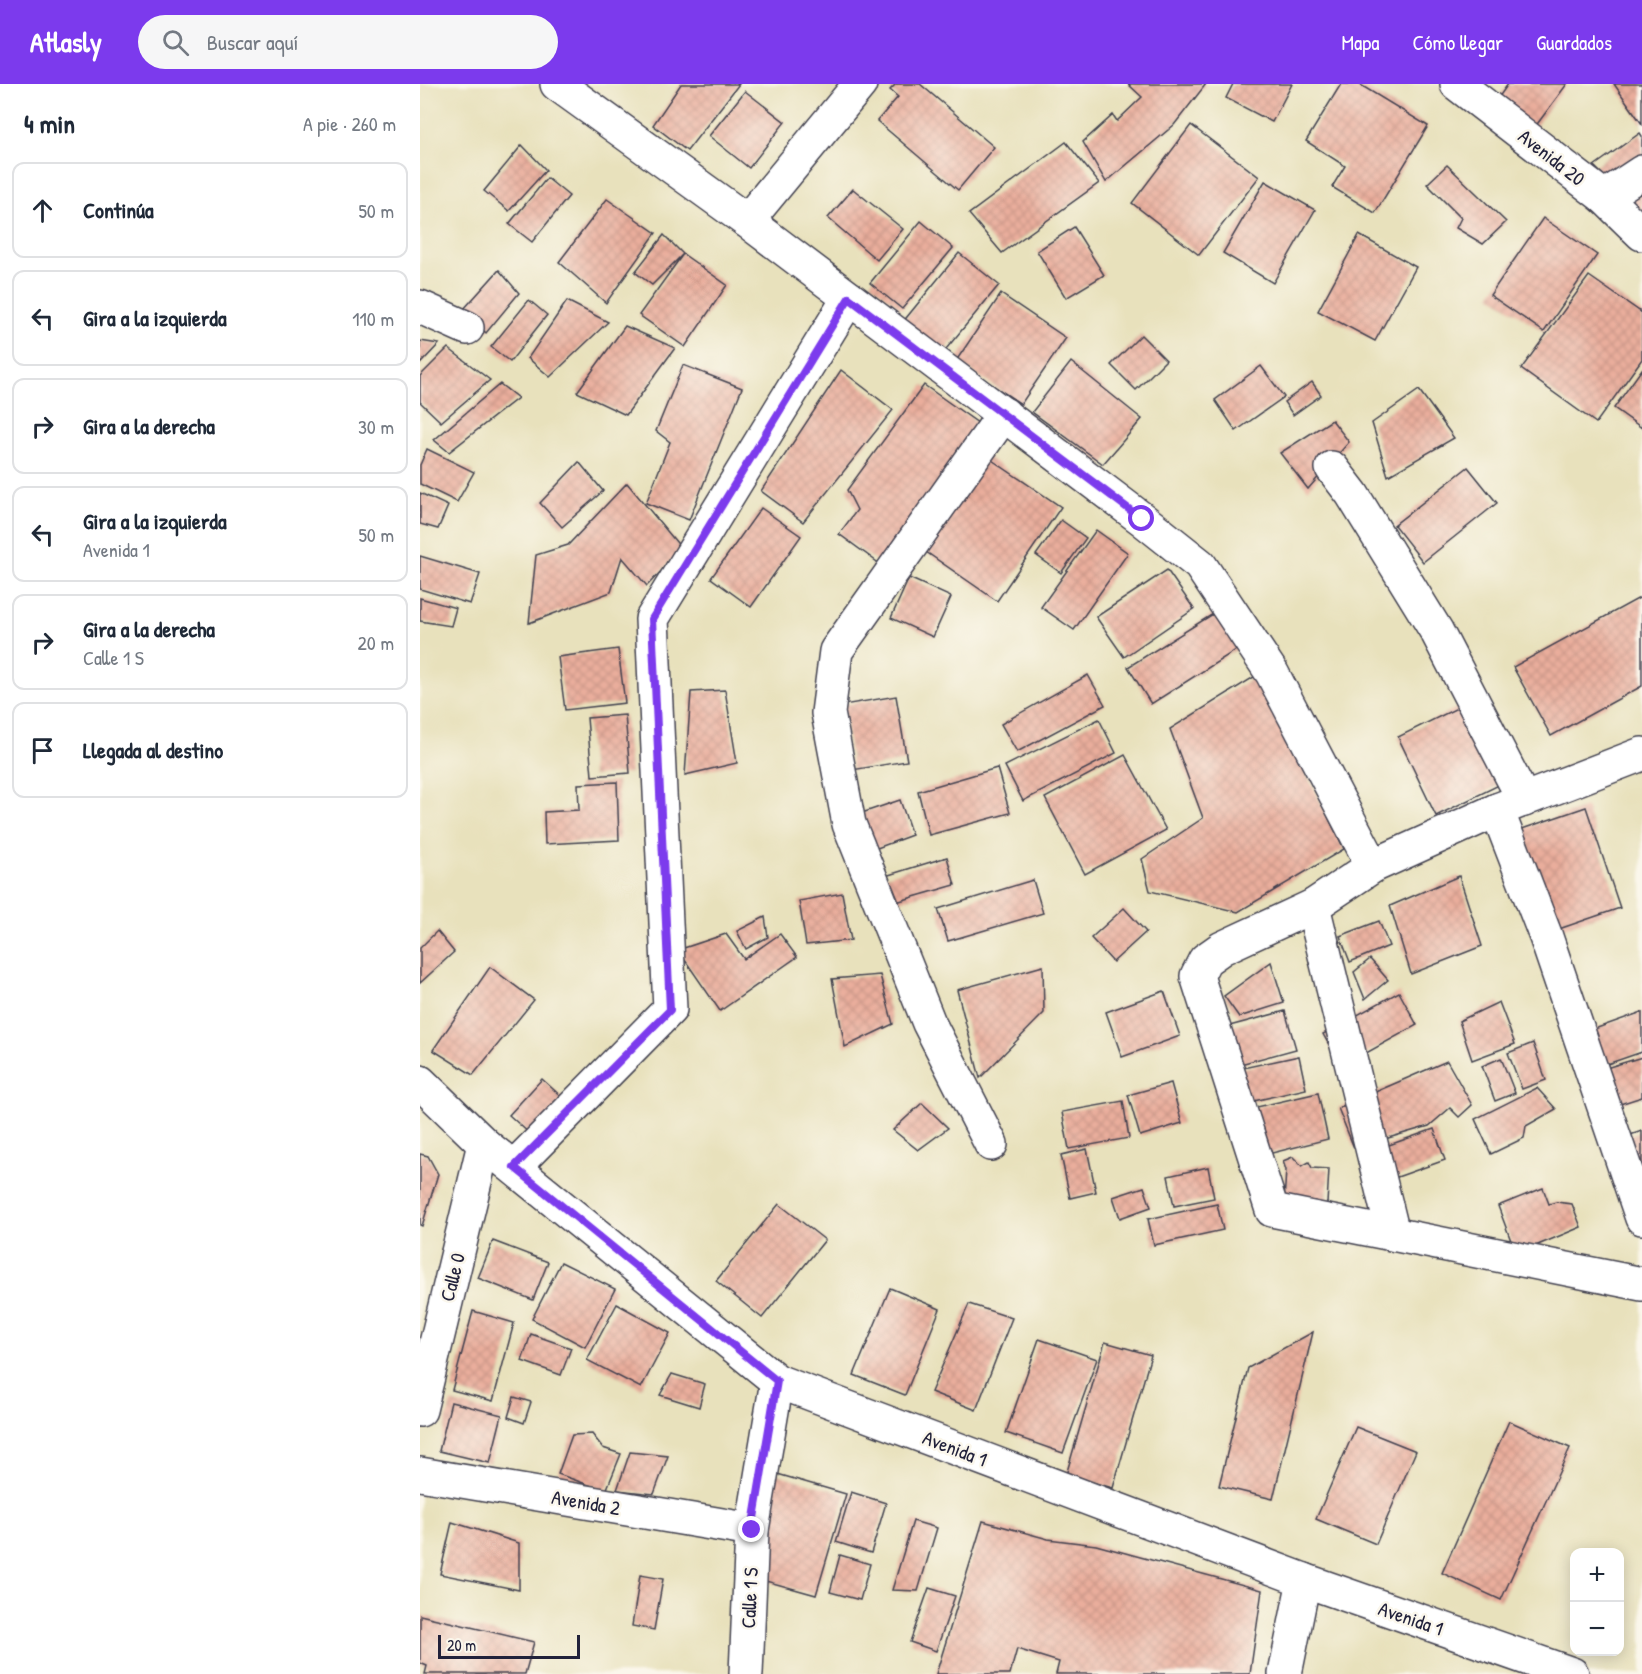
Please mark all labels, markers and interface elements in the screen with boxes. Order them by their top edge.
search box [138,15,558,69]
text: Atlasly [30,23,102,61]
icon: search [159,26,192,59]
text: Buscar aquí [207,27,298,57]
text: Mapa [1341,28,1379,57]
text: Cómo llegar [1412,28,1503,57]
text: Guardados [1536,28,1612,57]
text: 4 min [24,106,75,141]
text: A pie · 260 m [303,110,396,137]
street label: Avenida 20 [1513,122,1591,192]
icon: ahead [26,194,59,227]
text: Continúa [83,195,154,225]
text: 50 m [358,197,394,224]
icon: left [26,302,59,335]
text: Gira a la izquierda [83,303,227,333]
text: 110 m [352,305,394,332]
icon: right [26,410,59,443]
text: Gira a la derecha [83,411,215,441]
text: 30 m [358,413,394,440]
route start [1128,505,1154,531]
text: Gira a la izquierda [83,506,227,536]
icon: left [26,518,59,551]
text: 50 m [358,521,394,548]
text: Avenida 1 [83,536,150,563]
text: Gira a la derecha [83,614,215,644]
icon: right [26,626,59,659]
text: 20 m [357,629,394,656]
text: Calle 1 S [83,644,144,671]
icon: arrive [26,734,59,767]
text: Llegada al destino [83,735,223,765]
street label: Calle 0 [433,1250,471,1304]
street label: Avenida 1 [919,1423,991,1473]
street label: Avenida 2 [550,1483,623,1521]
route end [738,1516,764,1542]
map controls [1570,1548,1624,1656]
button: + [1570,1548,1624,1602]
street label: Calle 1 S [734,1567,764,1629]
street label: Avenida 1 [1375,1594,1447,1642]
button: − [1570,1602,1624,1656]
scale bar [438,1632,580,1660]
text: 20 m [447,1634,476,1656]

